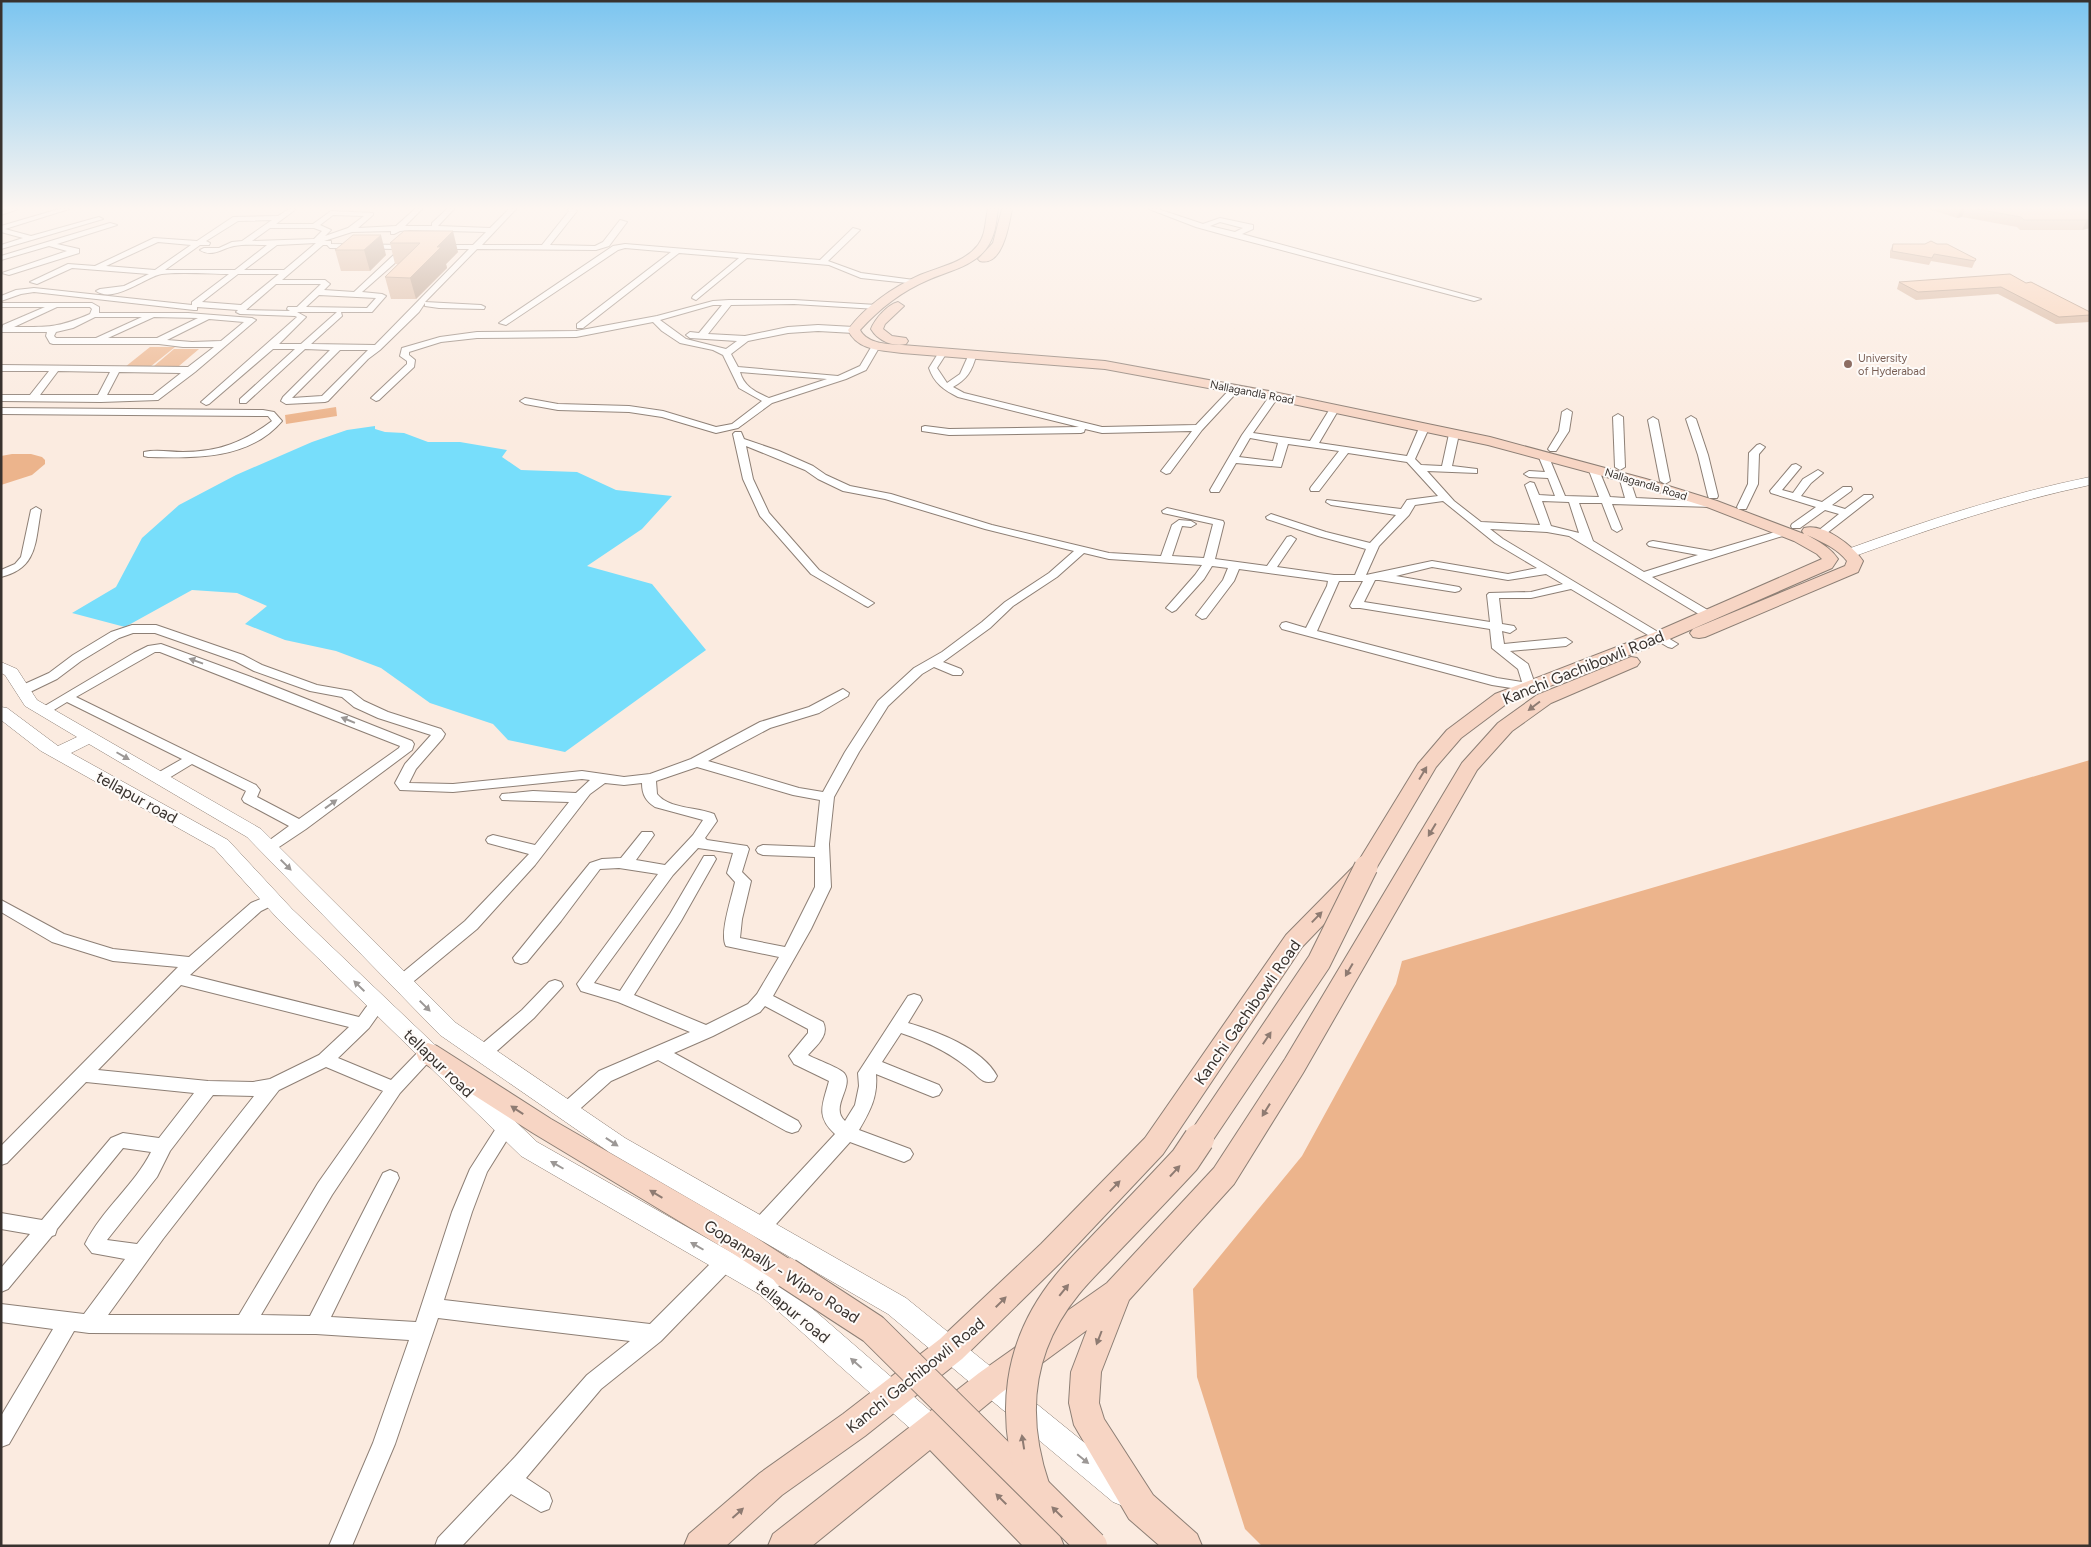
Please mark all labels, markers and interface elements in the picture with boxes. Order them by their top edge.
place label: University of Hyderabad [1858,352,1925,378]
marker: University of Hyderabad [1842,358,1854,370]
street label: Nallagandla Road [1209,378,1295,407]
street label: Nallagandla Road [1603,466,1689,503]
street label: Kanchi Gachibowli Road [1500,626,1667,709]
one-way arrow [188,657,203,665]
one-way arrow [1527,701,1541,711]
one-way arrow [340,716,355,724]
one-way arrow [116,752,129,761]
one-way arrow [1419,766,1428,779]
street label: tellapur road [93,767,181,828]
one-way arrow [324,799,337,810]
one-way arrow [1427,823,1436,836]
one-way arrow [280,859,292,871]
one-way arrow [1311,911,1323,923]
street label: Kanchi Gachibowli Road [1190,936,1305,1088]
one-way arrow [1344,963,1353,976]
one-way arrow [353,980,365,992]
one-way arrow [419,1000,431,1012]
street label: tellapur road [400,1025,478,1101]
one-way arrow [1262,1031,1272,1045]
one-way arrow [1262,1103,1271,1116]
one-way arrow [510,1105,523,1115]
one-way arrow [606,1138,619,1147]
one-way arrow [549,1161,564,1169]
one-way arrow [1169,1166,1181,1178]
one-way arrow [1109,1180,1121,1192]
one-way arrow [649,1189,662,1198]
street label: Gopanpally - Wipro Road [701,1216,863,1327]
one-way arrow [691,1242,704,1251]
street label: tellapur road [752,1276,834,1347]
one-way arrow [1058,1284,1069,1297]
one-way arrow [995,1296,1007,1308]
street label: Kanchi Gachibowli Road [842,1314,988,1437]
one-way arrow [1095,1331,1103,1346]
one-way arrow [849,1357,862,1368]
one-way arrow [1018,1434,1026,1450]
one-way arrow [1076,1454,1089,1465]
one-way arrow [995,1493,1007,1505]
one-way arrow [1051,1506,1063,1518]
one-way arrow [731,1508,744,1519]

